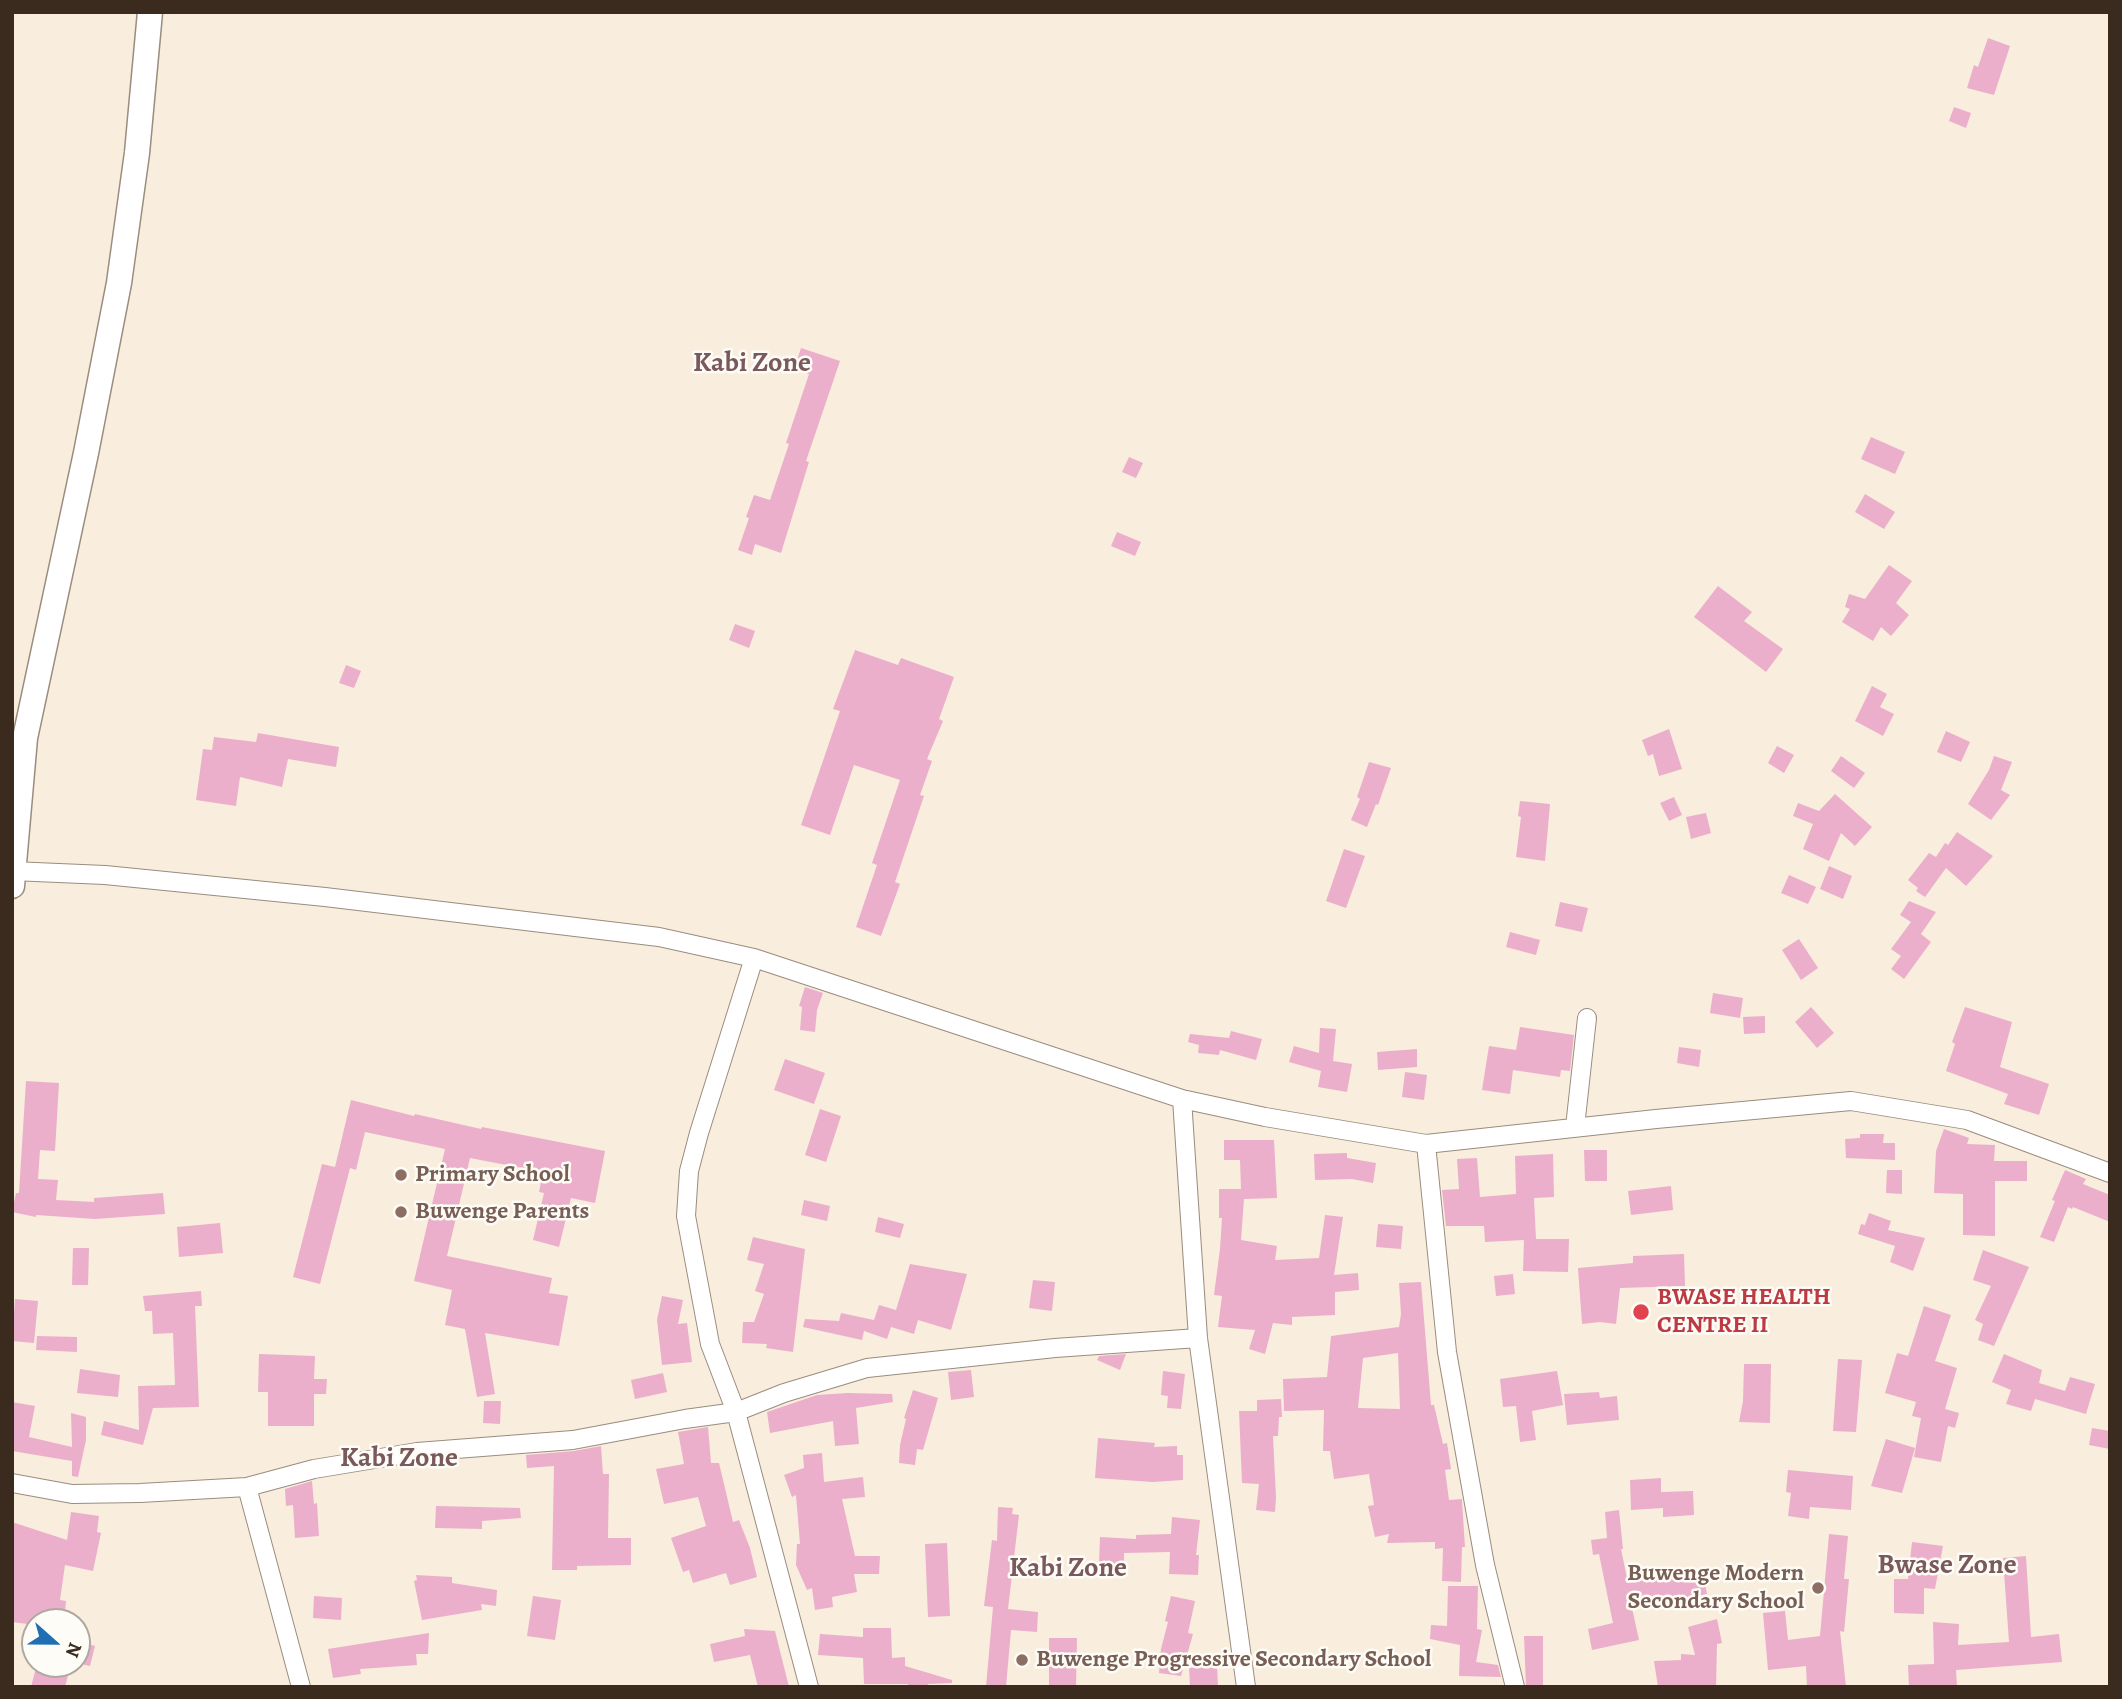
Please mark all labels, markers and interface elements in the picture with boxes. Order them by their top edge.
district label: Kabi Zone [693,347,811,381]
place label: Primary School [415,1161,570,1189]
marker: Primary School [393,1167,409,1183]
place label: Buwenge Parents [415,1198,589,1226]
marker: Buwenge Parents [393,1204,409,1220]
place label: BWASE HEALTH CENTRE II [1657,1284,1831,1340]
marker: BWASE HEALTH CENTRE II [1631,1302,1651,1322]
district label: Kabi Zone [340,1442,458,1476]
district label: Bwase Zone [1877,1549,2017,1583]
district label: Kabi Zone [1009,1552,1127,1586]
place label: Buwenge Modern Secondary School [1627,1560,1804,1616]
marker: Buwenge Modern Secondary School [1810,1580,1826,1596]
north arrow [21,1608,91,1678]
text: N [59,1639,88,1661]
place label: Buwenge Progressive Secondary School [1036,1646,1431,1674]
marker: Buwenge Progressive Secondary School [1014,1652,1030,1668]

